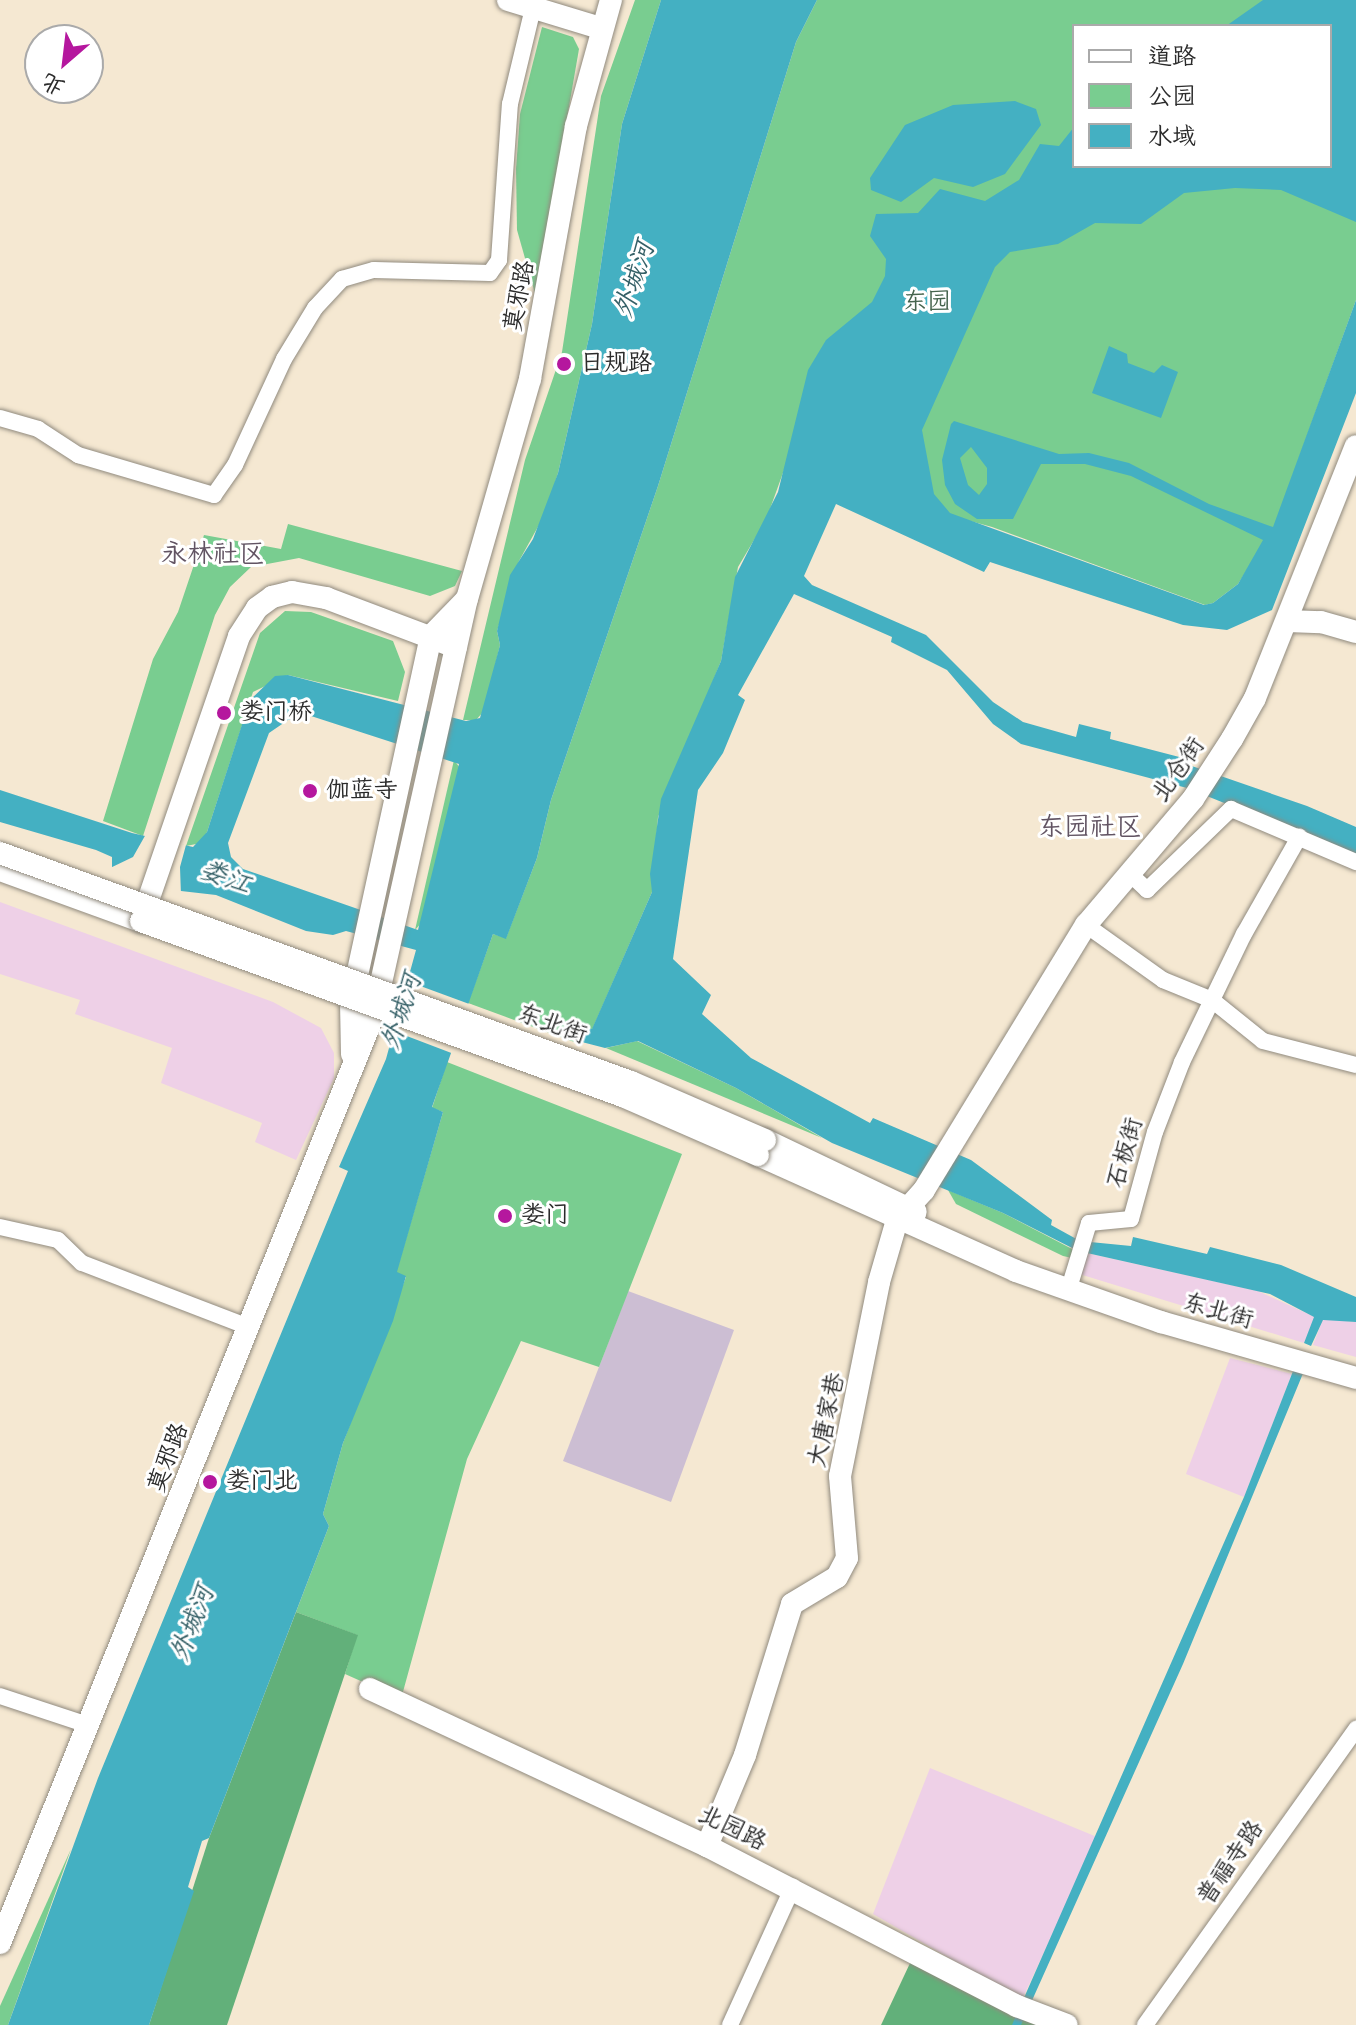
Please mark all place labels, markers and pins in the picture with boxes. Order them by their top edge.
place label: 日规路 [580,350,652,378]
marker: 日规路 [555,355,573,373]
place label: 娄门桥 [240,699,312,727]
marker: 娄门桥 [215,704,233,722]
place label: 伽蓝寺 [326,777,398,805]
marker: 伽蓝寺 [301,782,319,800]
place label: 娄门 [521,1202,569,1230]
marker: 娄门 [496,1207,514,1225]
place label: 娄门北 [226,1468,298,1496]
marker: 娄门北 [201,1473,219,1491]

